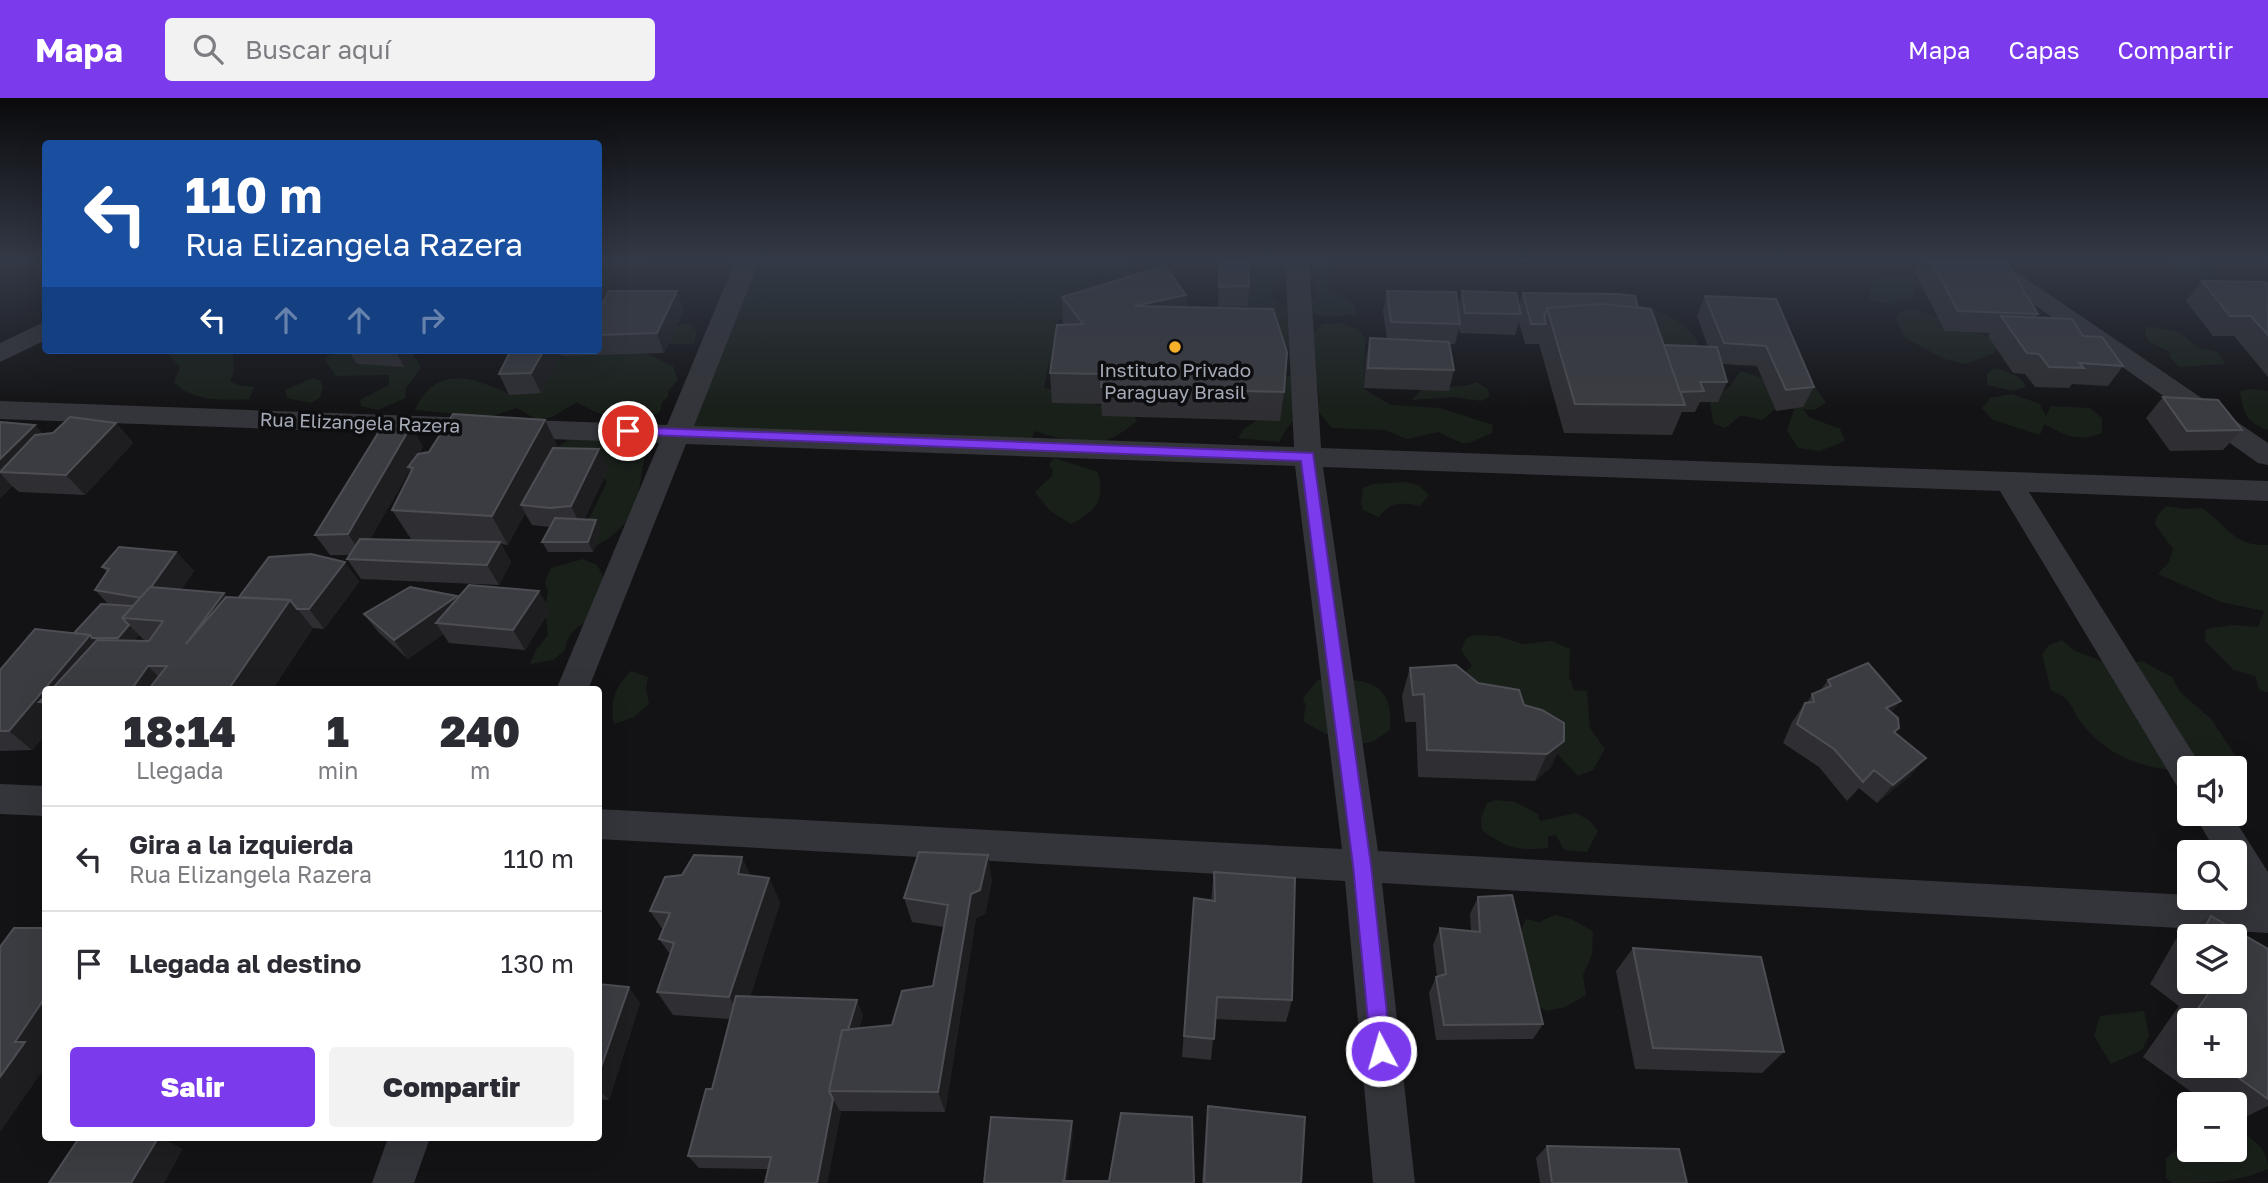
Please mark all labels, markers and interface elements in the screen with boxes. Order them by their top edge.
search box [165,18,655,81]
text: Mapa [35,30,123,69]
icon: search [189,30,227,68]
text: Buscar aquí [245,34,391,65]
text: Mapa [1908,35,1971,64]
text: Capas [2009,35,2079,64]
text: Compartir [2117,35,2233,64]
text: 110 m [185,165,322,224]
icon: left [70,168,161,259]
text: Rua Elizangela Razera [185,225,523,263]
icon: left [194,301,232,339]
icon: ahead [267,301,305,339]
icon: ahead [340,301,378,339]
icon: right [413,301,451,339]
marker: Instituto Privado Paraguay Brasil [1167,339,1183,355]
place label: Instituto Privado Paraguay Brasil [1099,358,1251,403]
pin [598,401,658,461]
street label: Rua Elizangela Razera [259,407,461,437]
icon: arrive [609,412,647,450]
text: 18:14 [124,706,236,756]
text: 1 [327,706,349,756]
text: 240 [440,706,520,756]
text: Llegada [136,756,224,784]
text: min [318,756,358,784]
text: m [470,756,490,784]
map controls [2177,756,2247,1162]
button: sound [2177,756,2247,826]
text: Gira a la izquierda [129,829,353,860]
icon: left [70,840,108,878]
button: search [2177,840,2247,910]
text: 110 m [503,843,574,874]
text: Rua Elizangela Razera [129,860,372,888]
button: layers [2177,924,2247,994]
icon: arrive [70,945,108,983]
text: Llegada al destino [129,948,361,979]
text: 130 m [501,948,574,979]
button: + [2177,1008,2247,1078]
position arrow [1344,1014,1418,1088]
button: Salir [70,1047,315,1127]
button: Compartir [329,1047,574,1127]
button: − [2177,1092,2247,1162]

